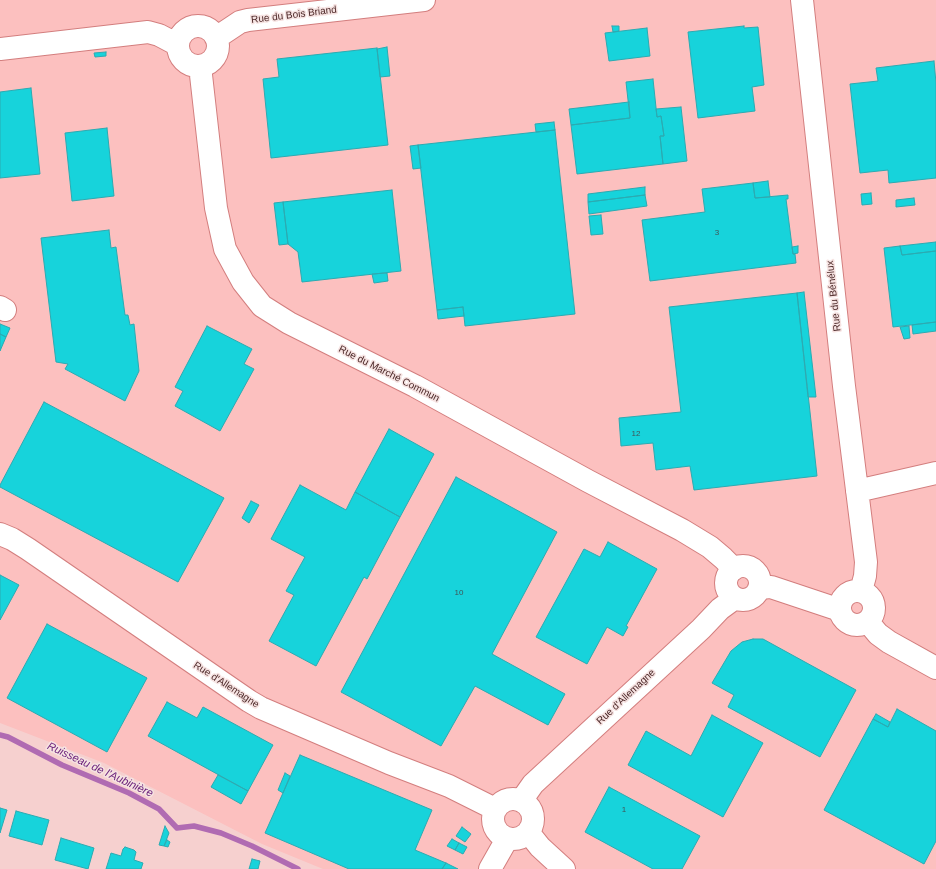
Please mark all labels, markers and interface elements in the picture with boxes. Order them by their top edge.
street label: Rue du Bois Briand [251,4,337,26]
house number: 3 [715,228,719,238]
street label: Rue du Bénélux [824,260,844,332]
street label: Rue du Marché Commun [337,343,441,405]
house number: 12 [632,429,640,439]
house number: 10 [455,588,463,598]
street label: Rue d'Allemagne [191,659,261,711]
street label: Rue d'Allemagne [594,667,658,727]
water label: Ruisseau de l'Aubinière [45,740,155,800]
house number: 1 [622,805,626,815]

